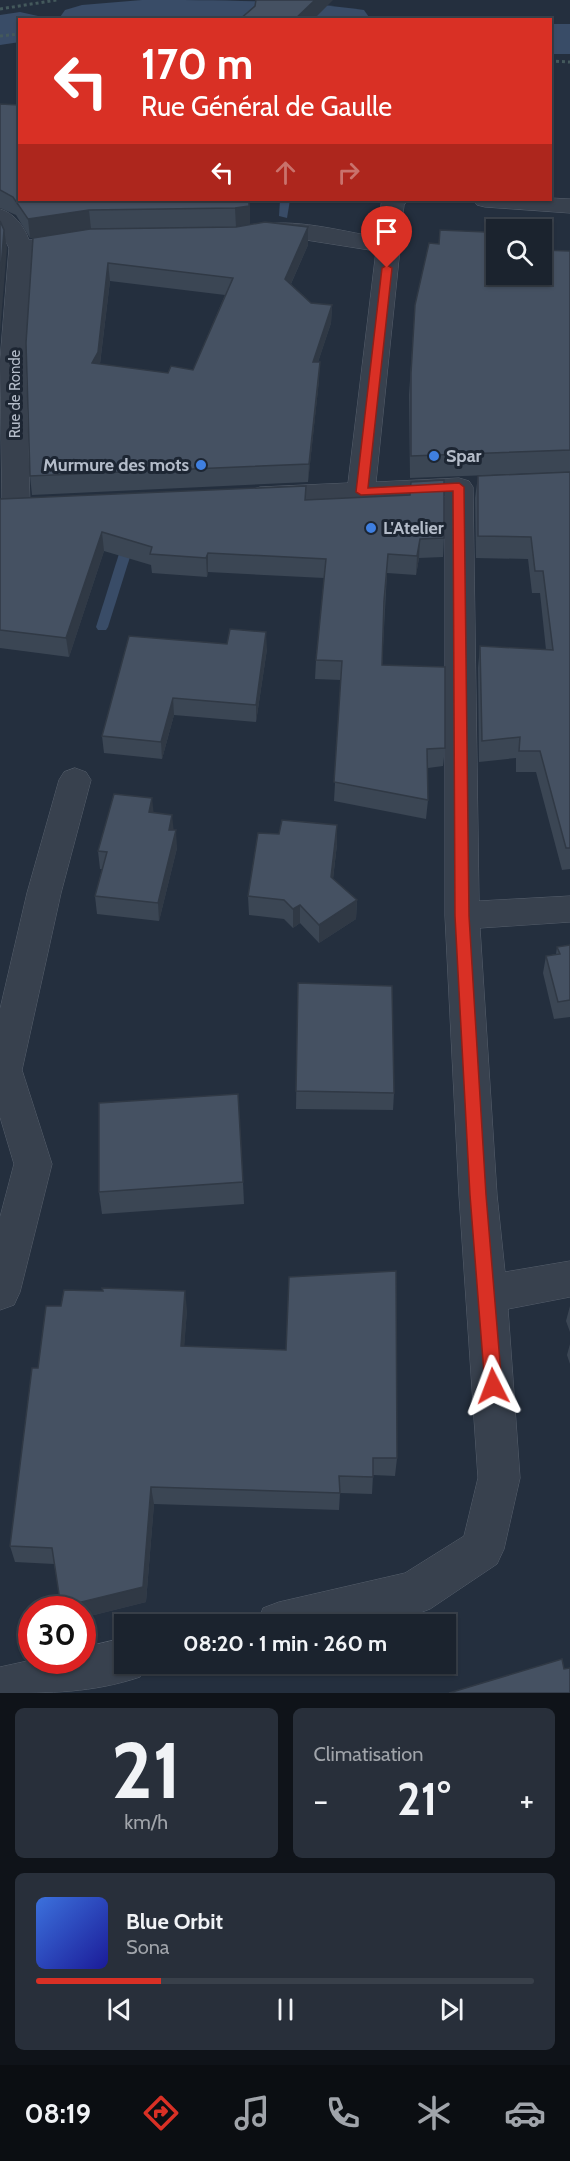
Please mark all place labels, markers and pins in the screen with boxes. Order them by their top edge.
pin [361,206,412,268]
place label: Spar [446,445,482,467]
marker: Spar [427,449,441,463]
place label: Murmure des mots [43,454,189,476]
marker: Murmure des mots [194,458,208,472]
place label: L'Atelier [383,517,444,539]
marker: L'Atelier [364,521,378,535]

